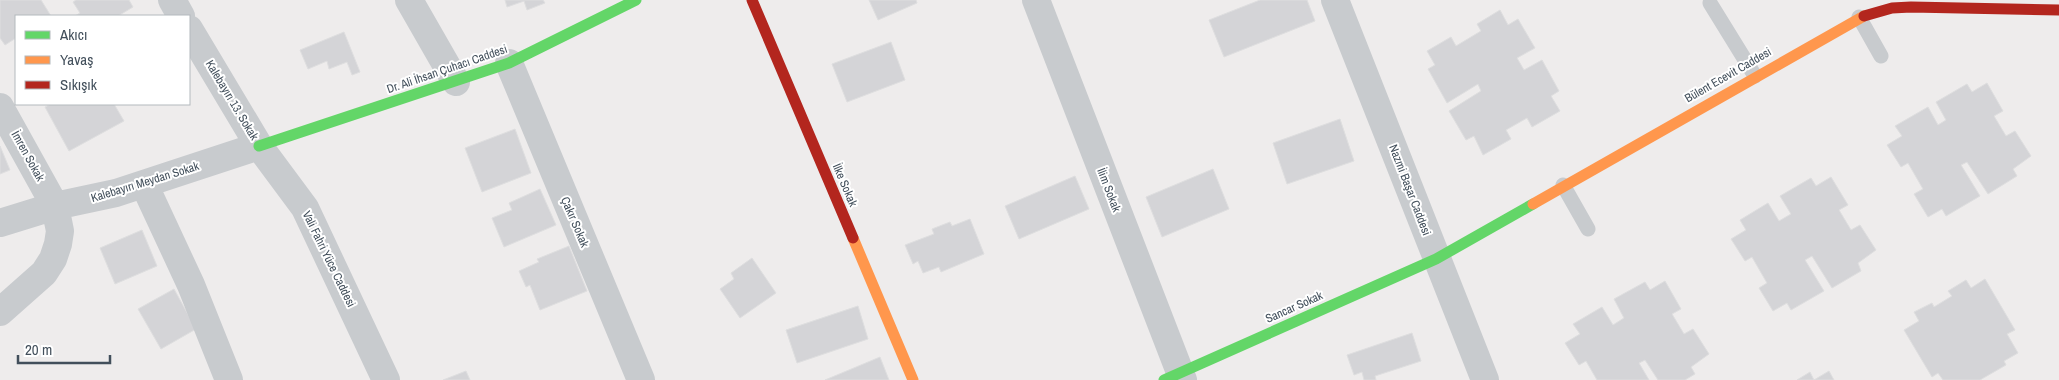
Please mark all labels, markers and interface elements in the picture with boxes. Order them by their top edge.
legend [15,15,190,105]
text: Akıcı [59,24,87,45]
street label: Dr. Ali İhsan Çuhacı Caddesi [385,41,509,97]
street label: Bülent Ecevit Caddesi [1682,44,1774,106]
text: Yavaş [60,49,93,70]
street label: Kalebayırı 13. Sokak [202,57,262,143]
text: Sıkışık [60,74,98,95]
street label: İmren Sokak [8,128,48,184]
street label: Nazmi Başar Caddesi [1385,142,1435,238]
street label: Kalebayırı Meydan Sokak [89,158,201,206]
street label: İlke Sokak [829,161,861,209]
street label: İlim Sokak [1093,166,1125,214]
street label: Çakır Sokak [557,194,593,250]
street label: Vali Fahri Yüce Caddesi [299,208,359,310]
street label: Sancar Sokak [1263,287,1325,327]
scale bar [18,332,110,364]
text: 20 m [25,339,52,360]

